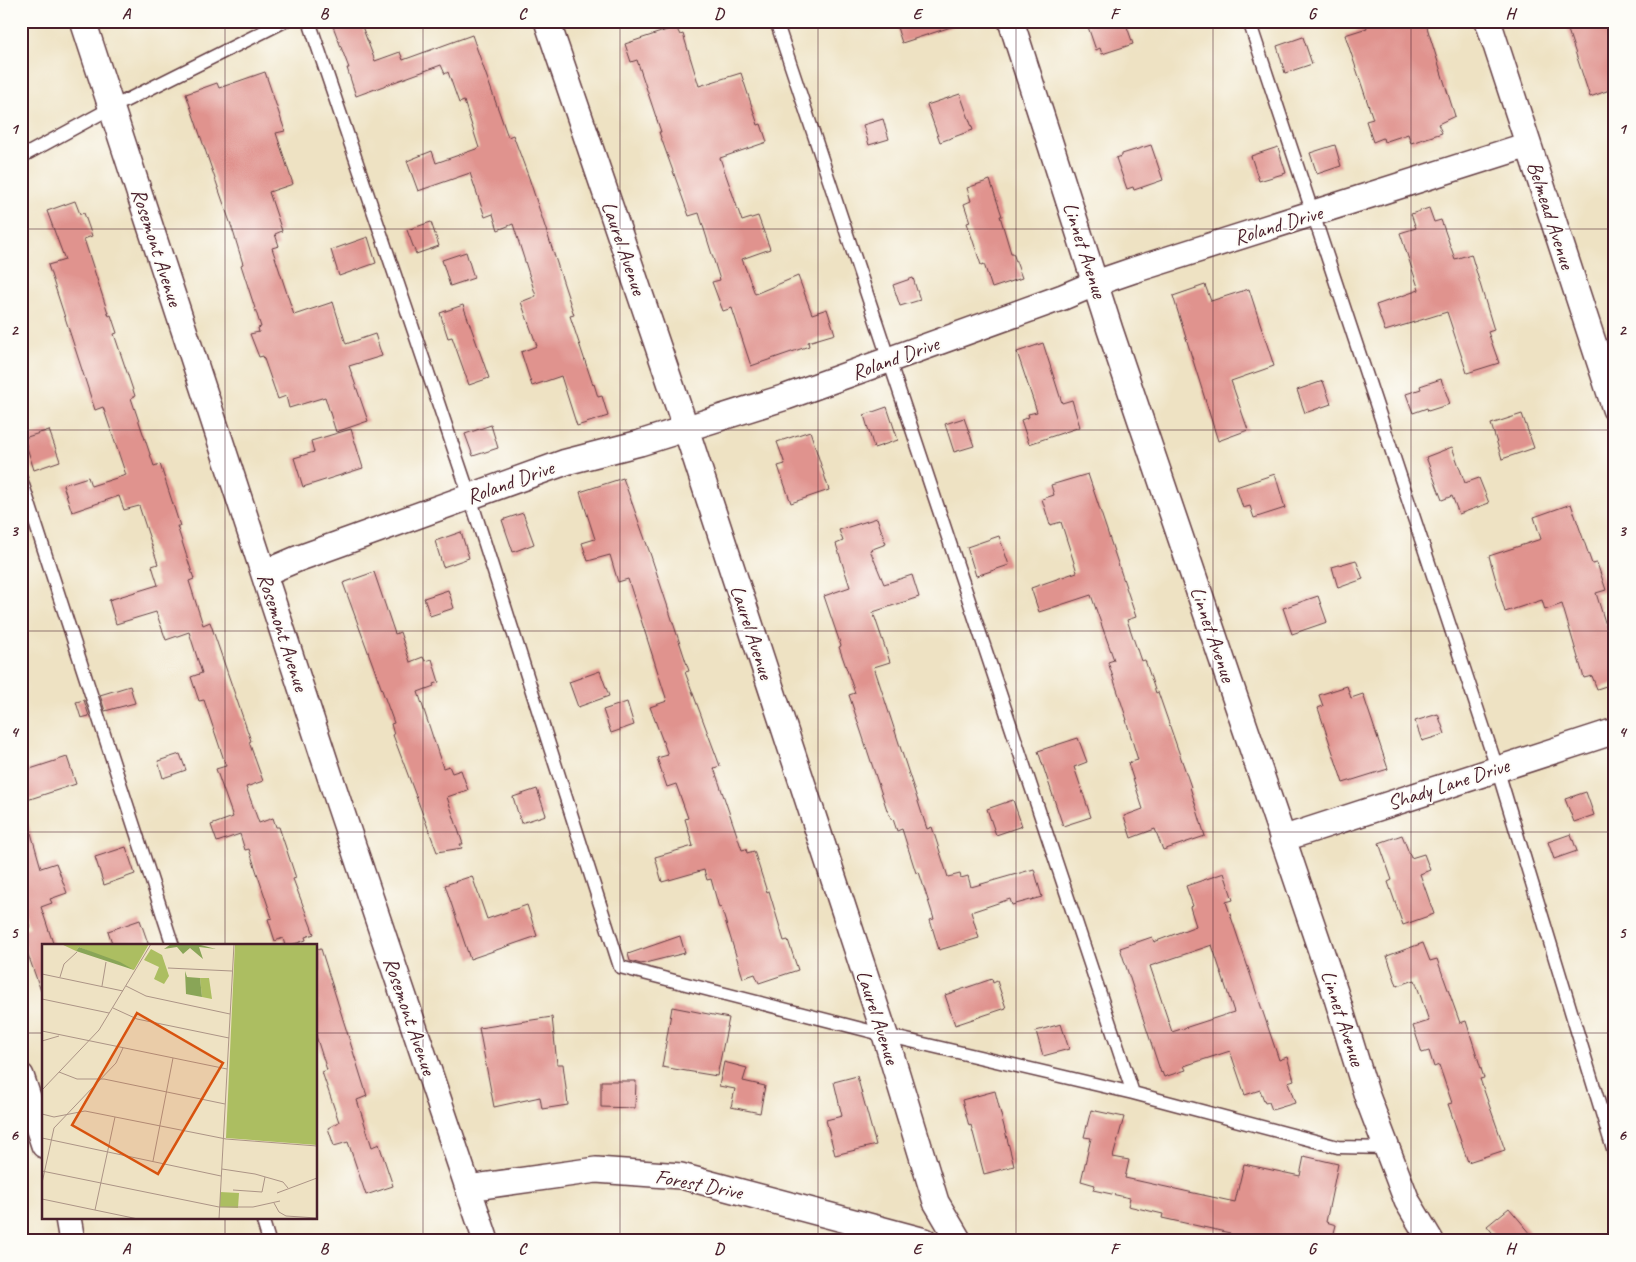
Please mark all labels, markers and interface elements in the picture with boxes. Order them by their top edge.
text: A [122,4,132,24]
text: B [320,4,330,24]
text: C [518,4,528,24]
text: D [714,4,725,24]
text: E [913,4,924,24]
text: F [1110,4,1121,24]
text: G [1308,4,1318,24]
text: H [1505,4,1517,24]
text: 1 [10,119,19,139]
text: 1 [1618,119,1627,139]
street label: Belmead Avenue [1521,158,1581,273]
street label: Rosemont Avenue [126,185,189,310]
street label: Laurel Avenue [596,198,653,299]
street label: Linnet Avenue [1057,199,1113,302]
street label: Roland Drive [1231,199,1327,251]
text: 2 [10,320,19,340]
text: 2 [1618,320,1627,340]
street label: Roland Drive [848,330,944,386]
street label: Roland Drive [463,454,559,510]
text: 3 [10,521,19,541]
text: 3 [1618,521,1627,541]
street label: Rosemont Avenue [252,570,315,695]
street label: Laurel Avenue [725,582,780,683]
street label: Linnet Avenue [1185,583,1242,686]
text: 4 [10,722,19,742]
text: 4 [1618,722,1627,742]
street label: Shady Lane Drive [1384,752,1513,816]
text: 5 [11,923,20,943]
text: 5 [1619,923,1628,943]
inset map [42,944,318,1220]
street label: Rosemont Avenue [378,954,443,1079]
street label: Laurel Avenue [851,967,906,1068]
street label: Linnet Avenue [1315,967,1371,1070]
text: 6 [10,1125,19,1145]
text: 6 [1618,1125,1627,1145]
street label: Forest Drive [653,1163,747,1206]
text: A [122,1239,132,1259]
text: B [320,1239,330,1259]
text: C [518,1239,528,1259]
text: D [714,1239,725,1259]
text: E [913,1239,924,1259]
text: F [1110,1239,1121,1259]
text: G [1308,1239,1318,1259]
text: H [1505,1239,1517,1259]

